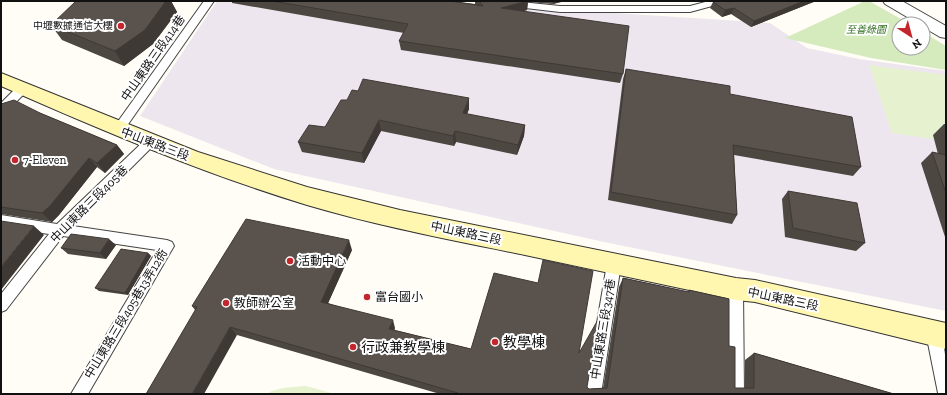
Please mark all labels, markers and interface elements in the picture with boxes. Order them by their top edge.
street label: 中山東路三段414巷 [118,12,188,104]
north arrow [891,16,931,56]
place label: 中壢數據通信大樓 [33,20,113,32]
marker: 中壢數據通信大樓 [116,21,126,31]
park label: 至善綠園 [846,24,888,36]
text: N [909,36,924,52]
street label: 中山東路三段 [119,125,191,163]
place label: 7-Eleven [23,153,66,167]
marker: 7-Eleven [10,155,20,165]
street label: 中山東路三段405巷 [47,162,131,246]
street label: 中山東路三段 [429,219,503,247]
street label: 中山東路三段405巷13弄12衖 [82,247,170,381]
place label: 活動中心 [298,254,346,268]
marker: 活動中心 [285,256,295,266]
street label: 中山東路三段347巷 [588,278,618,380]
street label: 中山東路三段 [746,285,820,313]
place label: 富台國小 [375,290,423,304]
marker: 富台國小 [362,292,372,302]
place label: 教師辦公室 [234,296,294,310]
marker: 教師辦公室 [221,298,231,308]
place label: 教學棟 [503,334,545,351]
marker: 教學棟 [490,337,500,347]
place label: 行政兼教學棟 [361,339,445,356]
marker: 行政兼教學棟 [348,342,358,352]

